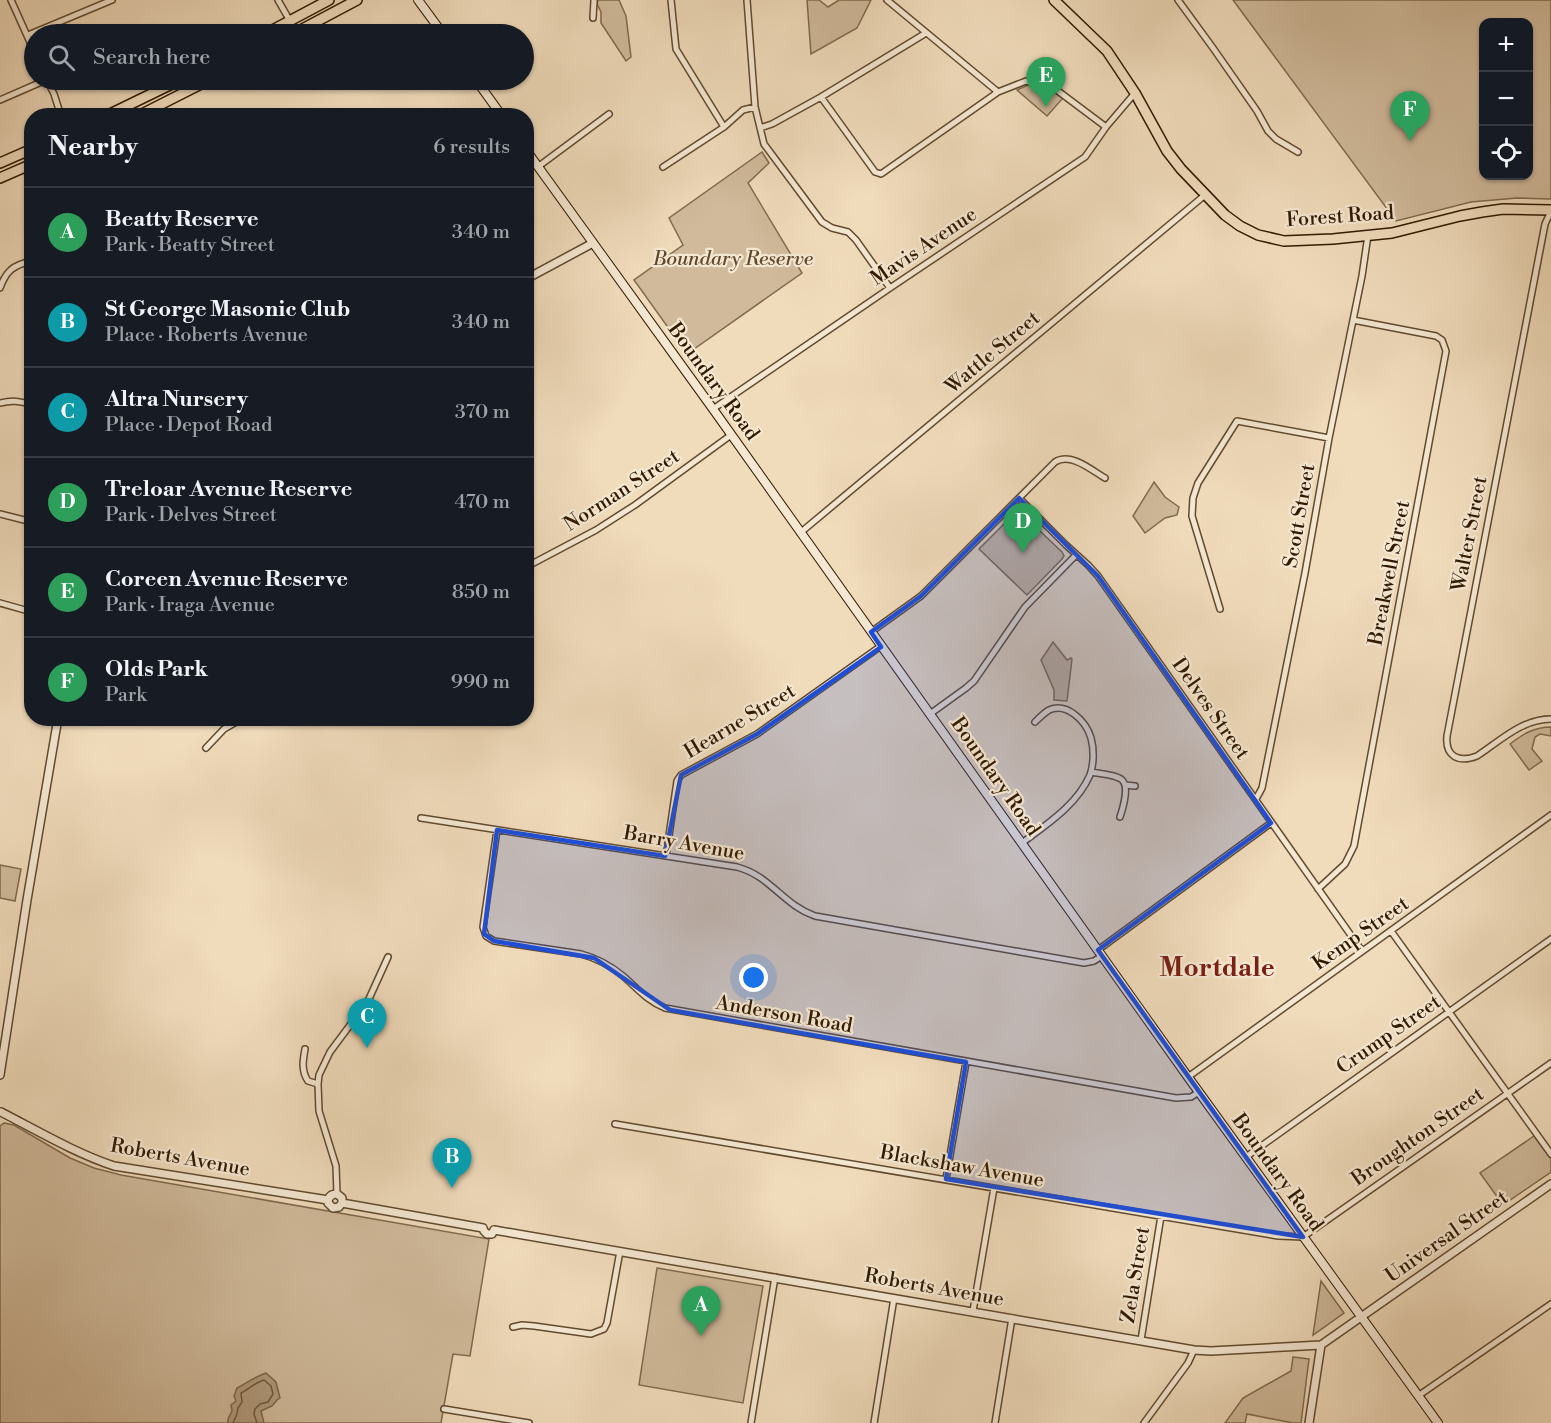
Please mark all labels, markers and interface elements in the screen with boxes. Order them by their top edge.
map controls [1479,18,1533,180]
button: + [1479,18,1533,72]
search box [24,24,534,90]
icon: search [45,41,78,74]
text: Search here [93,44,210,71]
pin: E [1026,57,1066,107]
button: − [1479,72,1533,126]
pin: F [1390,92,1430,141]
button: locate [1479,126,1533,180]
text: Nearby [48,131,138,163]
text: 6 results [433,135,510,160]
street label: Forest Road [1285,201,1395,233]
street label: Mavis Avenue [866,202,982,292]
text: Beatty Reserve [105,206,259,233]
text: A [60,220,75,245]
text: 340 m [452,220,510,245]
text: Park · Beatty Street [105,233,275,258]
park label: Boundary Reserve [652,247,814,272]
text: St George Masonic Club [105,296,350,323]
street label: Wattle Street [940,306,1045,400]
text: B [60,310,75,335]
text: 340 m [452,310,510,335]
street label: Boundary Road [661,317,765,446]
text: Place · Roberts Avenue [105,323,308,348]
text: Altra Nursery [105,386,248,413]
text: C [60,400,75,425]
text: 370 m [455,400,510,425]
text: Place · Depot Road [105,413,272,438]
street label: Norman Street [559,444,685,538]
street label: Scott Street [1279,462,1321,570]
street label: Walter Street [1446,474,1493,595]
text: Treloar Avenue Reserve [105,476,352,503]
text: D [60,490,75,515]
text: 470 m [454,490,510,515]
street label: Breakwell Street [1363,498,1416,649]
text: Park · Delves Street [105,503,277,528]
pin: D [1004,504,1042,553]
text: Coreen Avenue Reserve [105,566,348,593]
text: E [61,580,74,605]
text: 850 m [452,580,510,605]
text: Park · Iraga Avenue [105,593,275,618]
street label: Delves Street [1166,653,1254,765]
text: Olds Park [105,656,208,683]
text: F [60,670,75,695]
text: 990 m [451,670,510,695]
street label: Hearne Street [680,679,800,765]
text: Park [105,683,147,708]
street label: Boundary Road [944,712,1046,842]
street label: Barry Avenue [621,821,746,867]
street label: Kemp Street [1308,892,1414,976]
district label: Mortdale [1159,952,1275,984]
your location [739,963,768,992]
street label: Crump Street [1332,990,1446,1080]
street label: Anderson Road [713,991,855,1039]
pin: C [348,998,386,1048]
street label: Broughton Street [1346,1082,1489,1193]
street label: Boundary Road [1225,1108,1329,1237]
street label: Roberts Avenue [108,1133,252,1183]
pin: B [432,1138,472,1188]
street label: Blackshaw Avenue [877,1140,1046,1194]
street label: Universal Street [1381,1185,1513,1289]
street label: Zela Street [1116,1225,1156,1325]
street label: Roberts Avenue [862,1263,1006,1313]
pin: A [682,1286,720,1336]

